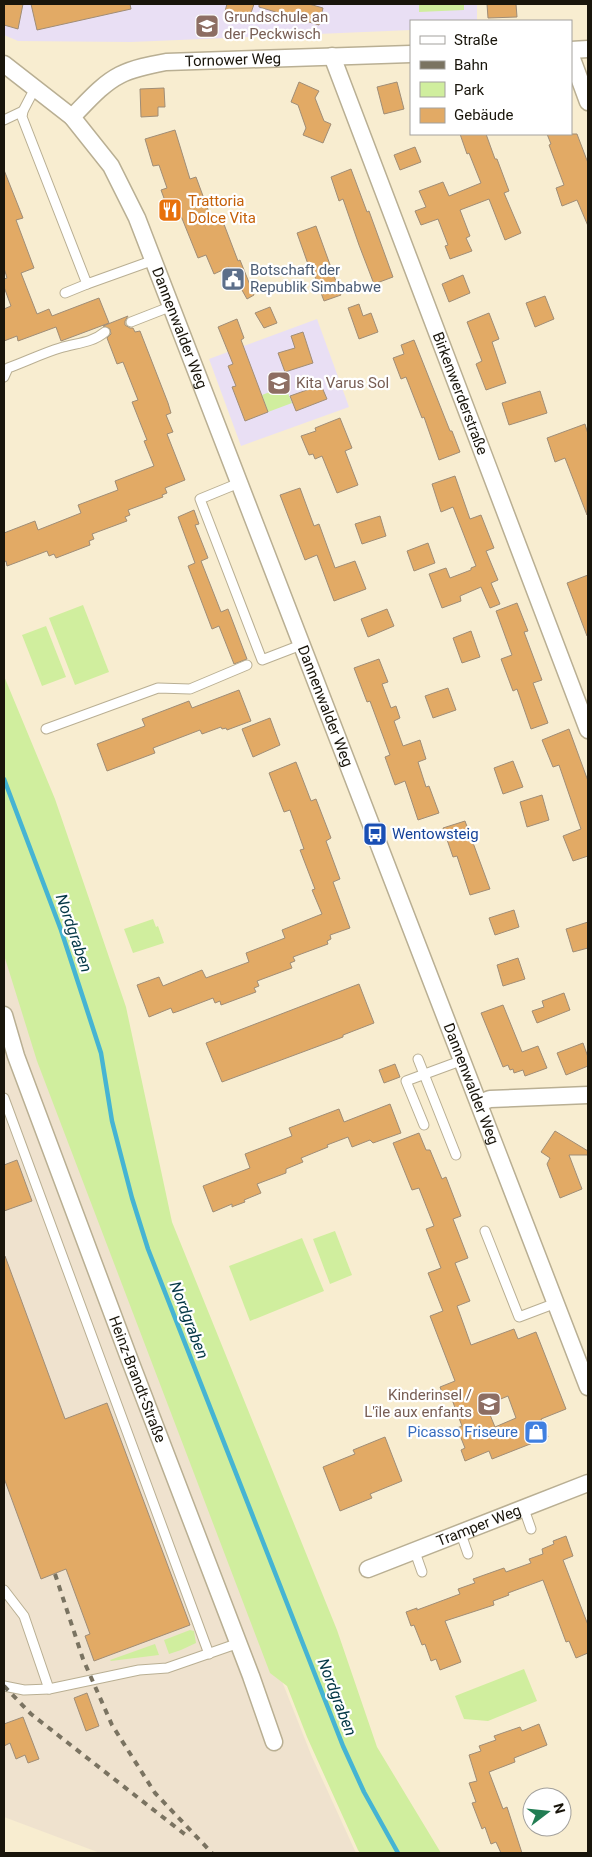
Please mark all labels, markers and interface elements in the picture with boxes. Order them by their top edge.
place label: Grundschule an der Peckwisch [224,8,328,43]
school or university icon: Grundschule an der Peckwisch [194,13,220,39]
legend [410,20,572,135]
text: Straße [454,31,498,49]
street label: Tornower Weg [185,49,281,70]
text: Bahn [454,56,488,74]
text: Park [454,81,485,99]
text: Gebäude [454,106,513,124]
place label: Trattoria Dolce Vita [188,192,256,227]
restaurant icon: Trattoria Dolce Vita [157,197,183,223]
place label: Botschaft der Republik Simbabwe [250,261,381,296]
street label: Dannenwalder Weg [148,265,211,391]
public building icon: Botschaft der Republik Simbabwe [220,266,246,292]
street label: Birkenwerderstraße [429,329,492,458]
school or university icon: Kita Varus Sol [266,370,292,396]
place label: Kita Varus Sol [296,374,389,392]
street label: Dannenwalder Weg [294,643,357,769]
bus stop icon: Wentowsteig [362,821,388,847]
place label: Wentowsteig [392,825,479,843]
water label: Nordgraben [52,891,96,975]
street label: Dannenwalder Weg [439,1021,503,1147]
water label: Nordgraben [166,1279,212,1361]
street label: Heinz-Brandt-Straße [105,1313,170,1445]
place label: Kinderinsel / L'île aux enfants [364,1386,472,1421]
school or university icon: Kinderinsel / L'île aux enfants [476,1391,502,1417]
shop icon: Picasso Friseure [523,1419,549,1445]
place label: Picasso Friseure [407,1423,518,1441]
street label: Tramper Weg [434,1501,524,1550]
water label: Nordgraben [314,1656,360,1738]
north arrow [522,1787,572,1837]
text: N [550,1801,569,1815]

